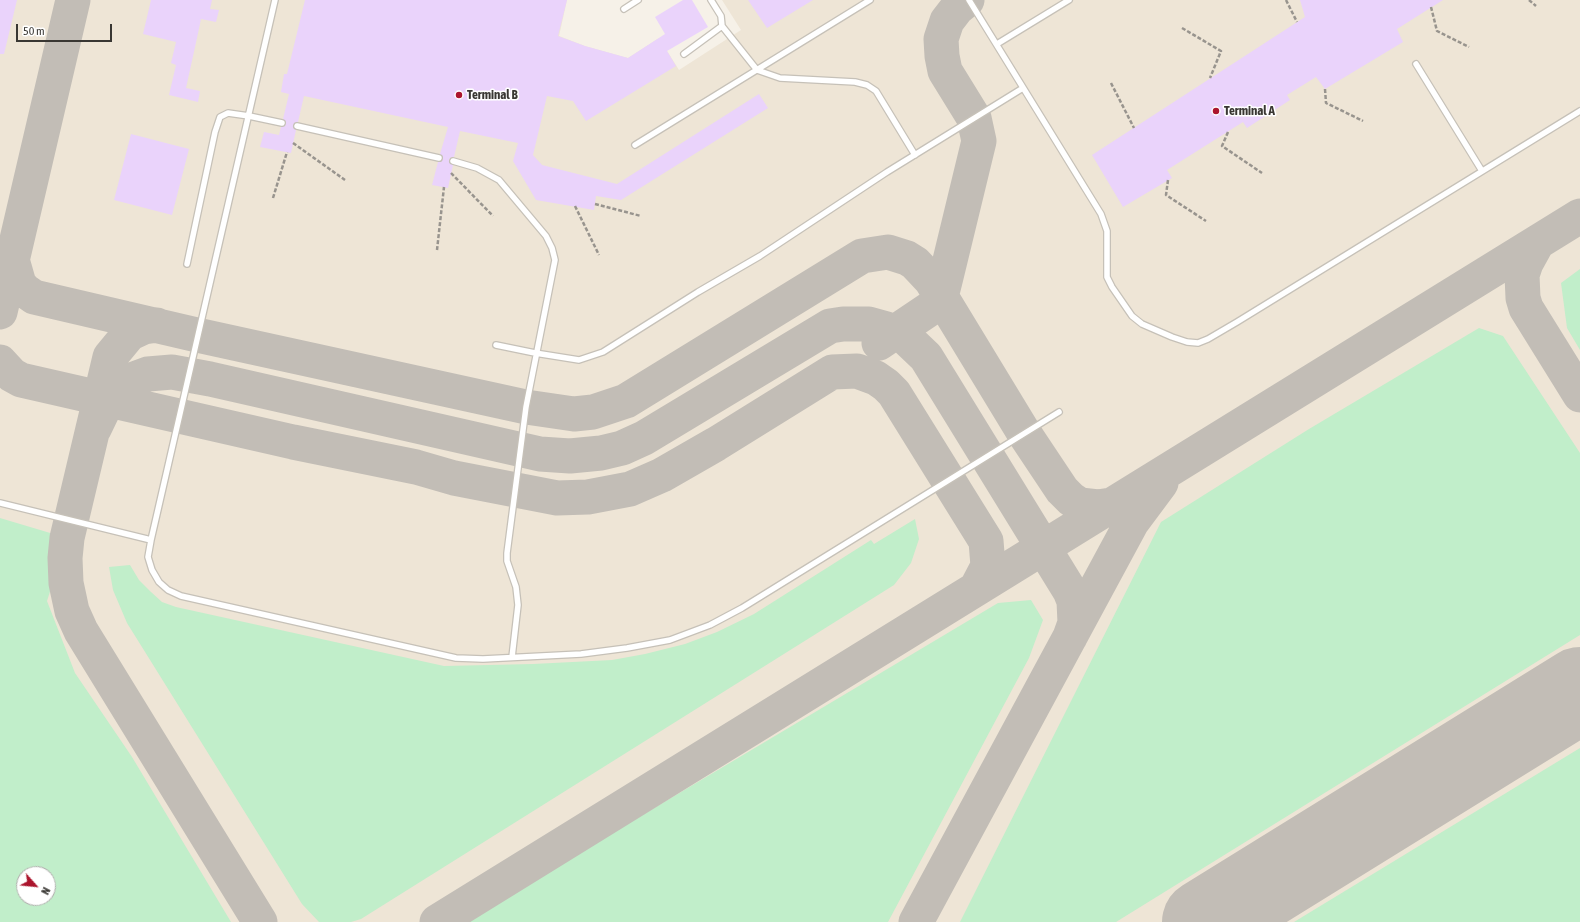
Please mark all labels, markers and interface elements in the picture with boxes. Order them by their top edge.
scale bar [18,16,114,42]
text: 50 m [23,24,45,38]
place label: Terminal B [467,87,518,103]
marker: Terminal B [454,90,464,100]
place label: Terminal A [1224,103,1275,119]
marker: Terminal A [1211,106,1221,116]
north arrow [16,866,56,906]
text: N [39,885,53,897]

